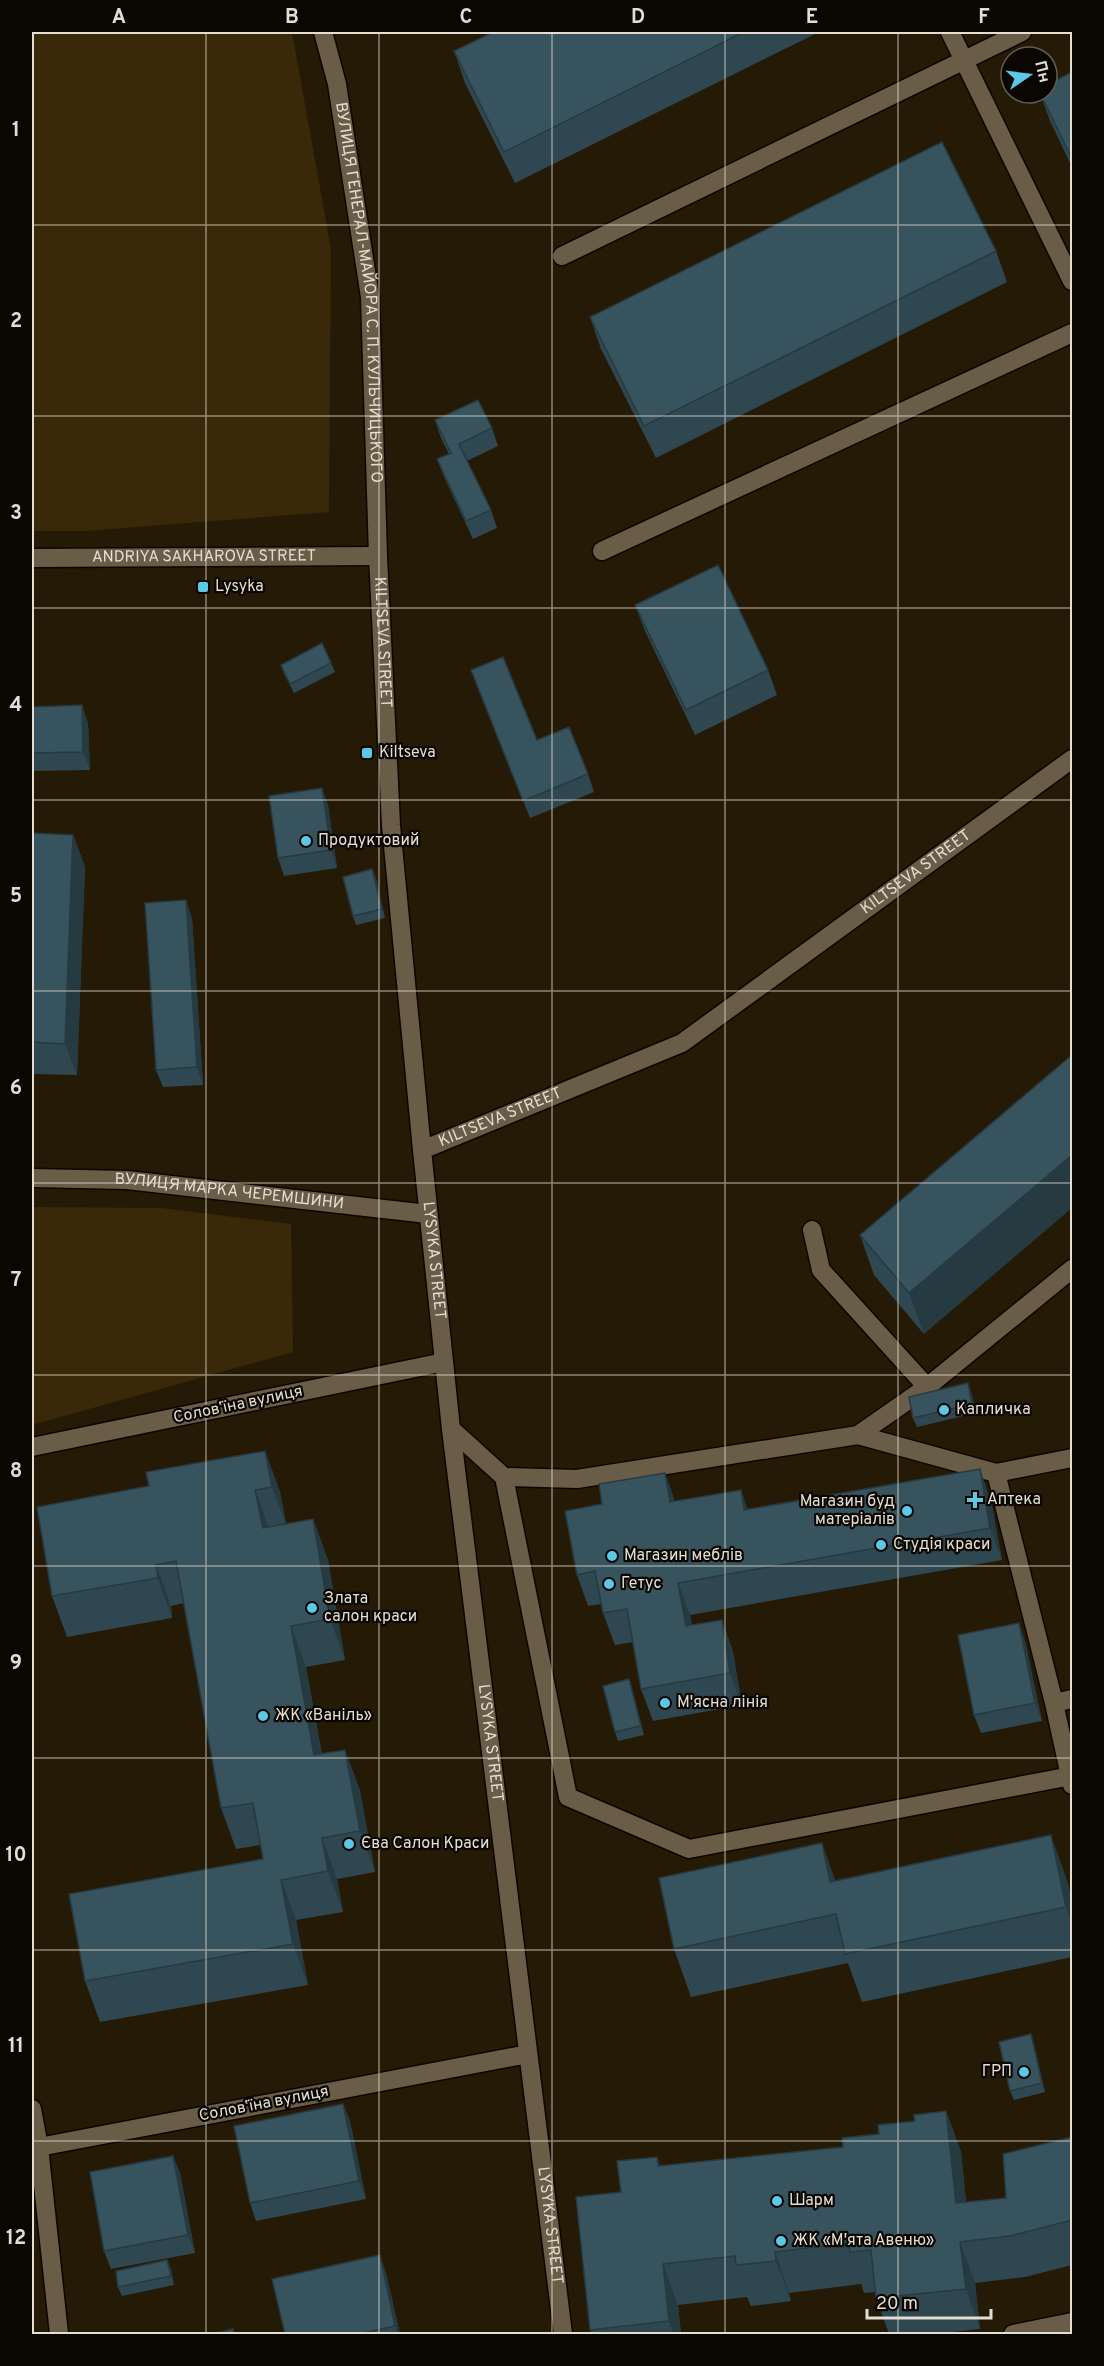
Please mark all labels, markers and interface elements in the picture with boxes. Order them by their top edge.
text: A [112,5,126,31]
text: B [285,5,299,31]
text: C [460,5,472,31]
text: D [631,5,645,31]
text: E [806,5,818,31]
text: F [978,5,990,31]
north arrow [999,45,1059,105]
text: Пн [1029,59,1054,85]
street label: ВУЛИЦЯ ГЕНЕРАЛ-МАЙОРА С. П. КУЛЬЧИЦЬКОГО [330,101,386,483]
text: 1 [12,118,20,144]
text: 2 [10,309,22,335]
text: 3 [10,501,22,527]
street label: ANDRIYA SAKHAROVA STREET [92,546,316,568]
street label: KILTSEVA STREET [369,576,395,708]
place label: Lysyka [215,577,264,597]
marker: Lysyka [196,580,210,594]
text: 4 [10,693,22,719]
place label: Kiltseva [379,743,436,763]
marker: Kiltseva [360,746,374,760]
street label: KILTSEVA STREET [857,826,975,919]
place label: Продуктовий [318,831,419,851]
marker: Продуктовий [299,834,313,848]
text: 5 [10,884,22,910]
text: 6 [10,1076,22,1102]
street label: KILTSEVA STREET [436,1084,565,1152]
street label: ВУЛИЦЯ МАРКА ЧЕРЕМШИНИ [114,1170,345,1214]
street label: LYSYKA STREET [417,1200,450,1320]
text: 7 [11,1268,21,1294]
street label: Соловʼїна вулиця [172,1382,304,1428]
place label: Капличка [956,1400,1031,1420]
marker: Капличка [937,1403,951,1417]
text: 8 [10,1459,22,1485]
place label: Аптека [987,1490,1041,1510]
place label: Магазин буд матеріалів [800,1492,895,1530]
marker: Аптека [968,1493,982,1507]
marker: Магазин буд матеріалів [900,1504,914,1518]
place label: Студія краси [893,1535,990,1555]
marker: Студія краси [874,1538,888,1552]
place label: Магазин меблів [624,1546,743,1566]
marker: Магазин меблів [605,1549,619,1563]
place label: Гетус [621,1574,661,1594]
marker: Гетус [602,1577,616,1591]
place label: Злата салон краси [324,1589,417,1627]
marker: Злата салон краси [305,1601,319,1615]
text: 9 [10,1651,22,1677]
street label: LYSYKA STREET [473,1683,507,1803]
place label: М'ясна лінія [677,1693,768,1713]
marker: М'ясна лінія [658,1696,672,1710]
place label: ЖК «Ваніль» [275,1706,372,1726]
marker: ЖК «Ваніль» [256,1709,270,1723]
place label: Єва Салон Краси [361,1834,489,1854]
marker: Єва Салон Краси [342,1837,356,1851]
text: 10 [5,1843,27,1869]
text: 11 [8,2034,24,2060]
place label: ГРП [982,2062,1012,2082]
marker: ГРП [1017,2065,1031,2079]
street label: Соловʼїна вулиця [197,2082,331,2126]
street label: LYSYKA STREET [532,2165,567,2285]
place label: Шарм [789,2191,834,2211]
marker: Шарм [770,2194,784,2208]
text: 12 [6,2226,26,2252]
place label: ЖК «М'ята Авеню» [793,2231,934,2251]
marker: ЖК «М'ята Авеню» [774,2234,788,2248]
scale bar [867,2282,992,2320]
text: 20 m [876,2293,918,2316]

